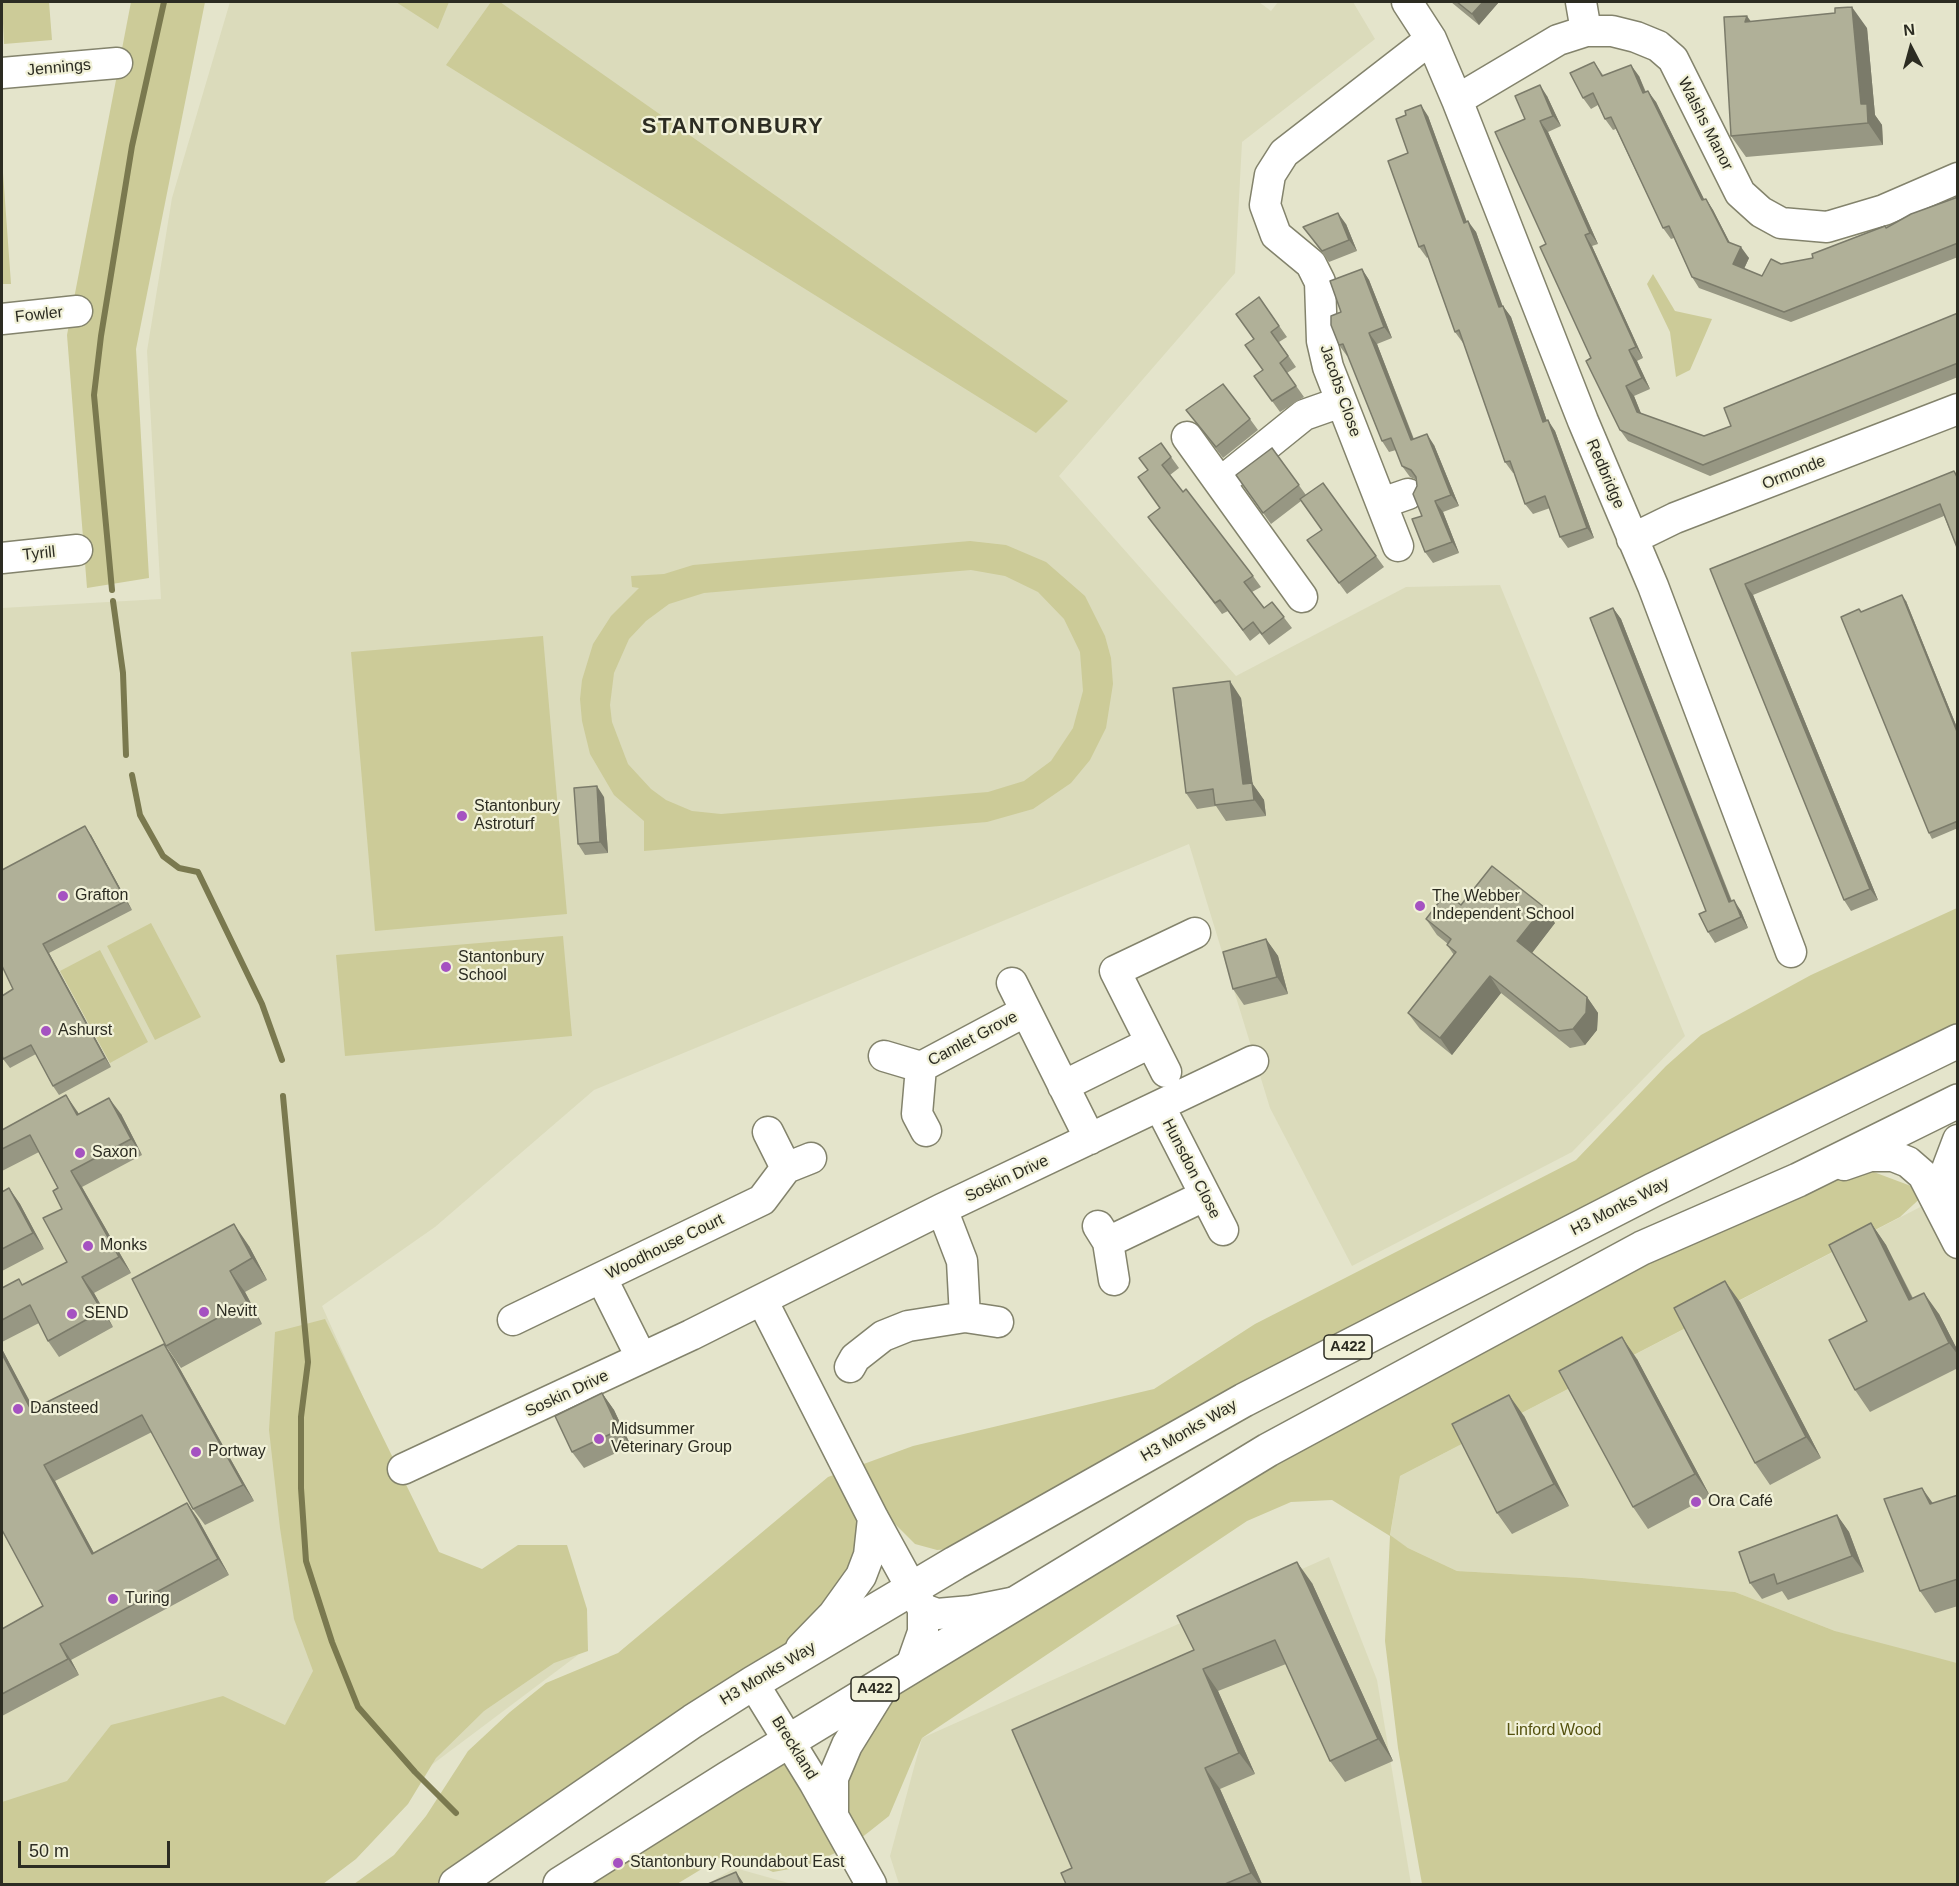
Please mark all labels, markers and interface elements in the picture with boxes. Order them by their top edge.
north arrow [1881,18,1941,78]
text: N [1902,21,1916,39]
street label: Jennings [26,56,92,80]
street label: Walshs Manor [1673,74,1737,174]
district label: STANTONBURY [642,114,824,140]
street label: Fowler [14,303,64,327]
street label: Jacobs Close [1315,342,1365,440]
street label: Redbridge [1582,436,1628,512]
street label: Ormonde [1759,452,1829,494]
street label: Tyrill [22,543,56,565]
place label: Stantonbury Astroturf [474,797,560,835]
marker: Stantonbury Astroturf [455,809,469,823]
place label: Grafton [75,886,128,906]
place label: The Webber Independent School [1432,887,1574,925]
marker: Grafton [56,889,70,903]
marker: The Webber Independent School [1413,899,1427,913]
place label: Stantonbury School [458,948,544,986]
marker: Stantonbury School [439,960,453,974]
street label: Camlet Grove [925,1007,1021,1071]
place label: Ashurst [58,1021,112,1041]
marker: Ashurst [39,1024,53,1038]
street label: Hunsdon Close [1158,1116,1224,1222]
place label: Saxon [92,1143,137,1163]
marker: Saxon [73,1146,87,1160]
street label: Soskin Drive [962,1151,1052,1207]
street label: H3 Monks Way [1568,1174,1672,1240]
street label: Woodhouse Court [603,1210,727,1284]
place label: Monks [100,1236,147,1256]
marker: Monks [81,1239,95,1253]
place label: Nevitt [216,1302,257,1322]
place label: SEND [84,1304,128,1324]
marker: Nevitt [197,1305,211,1319]
marker: SEND [65,1307,79,1321]
road number: A422 [1324,1335,1372,1359]
street label: Soskin Drive [522,1366,612,1422]
street label: H3 Monks Way [1137,1396,1241,1466]
place label: Dansteed [30,1399,98,1419]
marker: Dansteed [11,1402,25,1416]
place label: Midsummer Veterinary Group [611,1420,732,1458]
marker: Midsummer Veterinary Group [592,1432,606,1446]
place label: Portway [208,1442,266,1462]
marker: Portway [189,1445,203,1459]
place label: Ora Café [1708,1492,1773,1512]
marker: Ora Café [1689,1495,1703,1509]
place label: Turing [125,1589,170,1609]
marker: Turing [106,1592,120,1606]
street label: H3 Monks Way [717,1638,819,1710]
road number: A422 [851,1677,899,1701]
street label: Breckland [767,1713,821,1783]
park label: Linford Wood [1507,1721,1601,1741]
scale bar [21,1829,172,1867]
text: 50 m [29,1841,69,1861]
place label: Stantonbury Roundabout East [630,1853,844,1873]
marker: Stantonbury Roundabout East [611,1856,625,1870]

